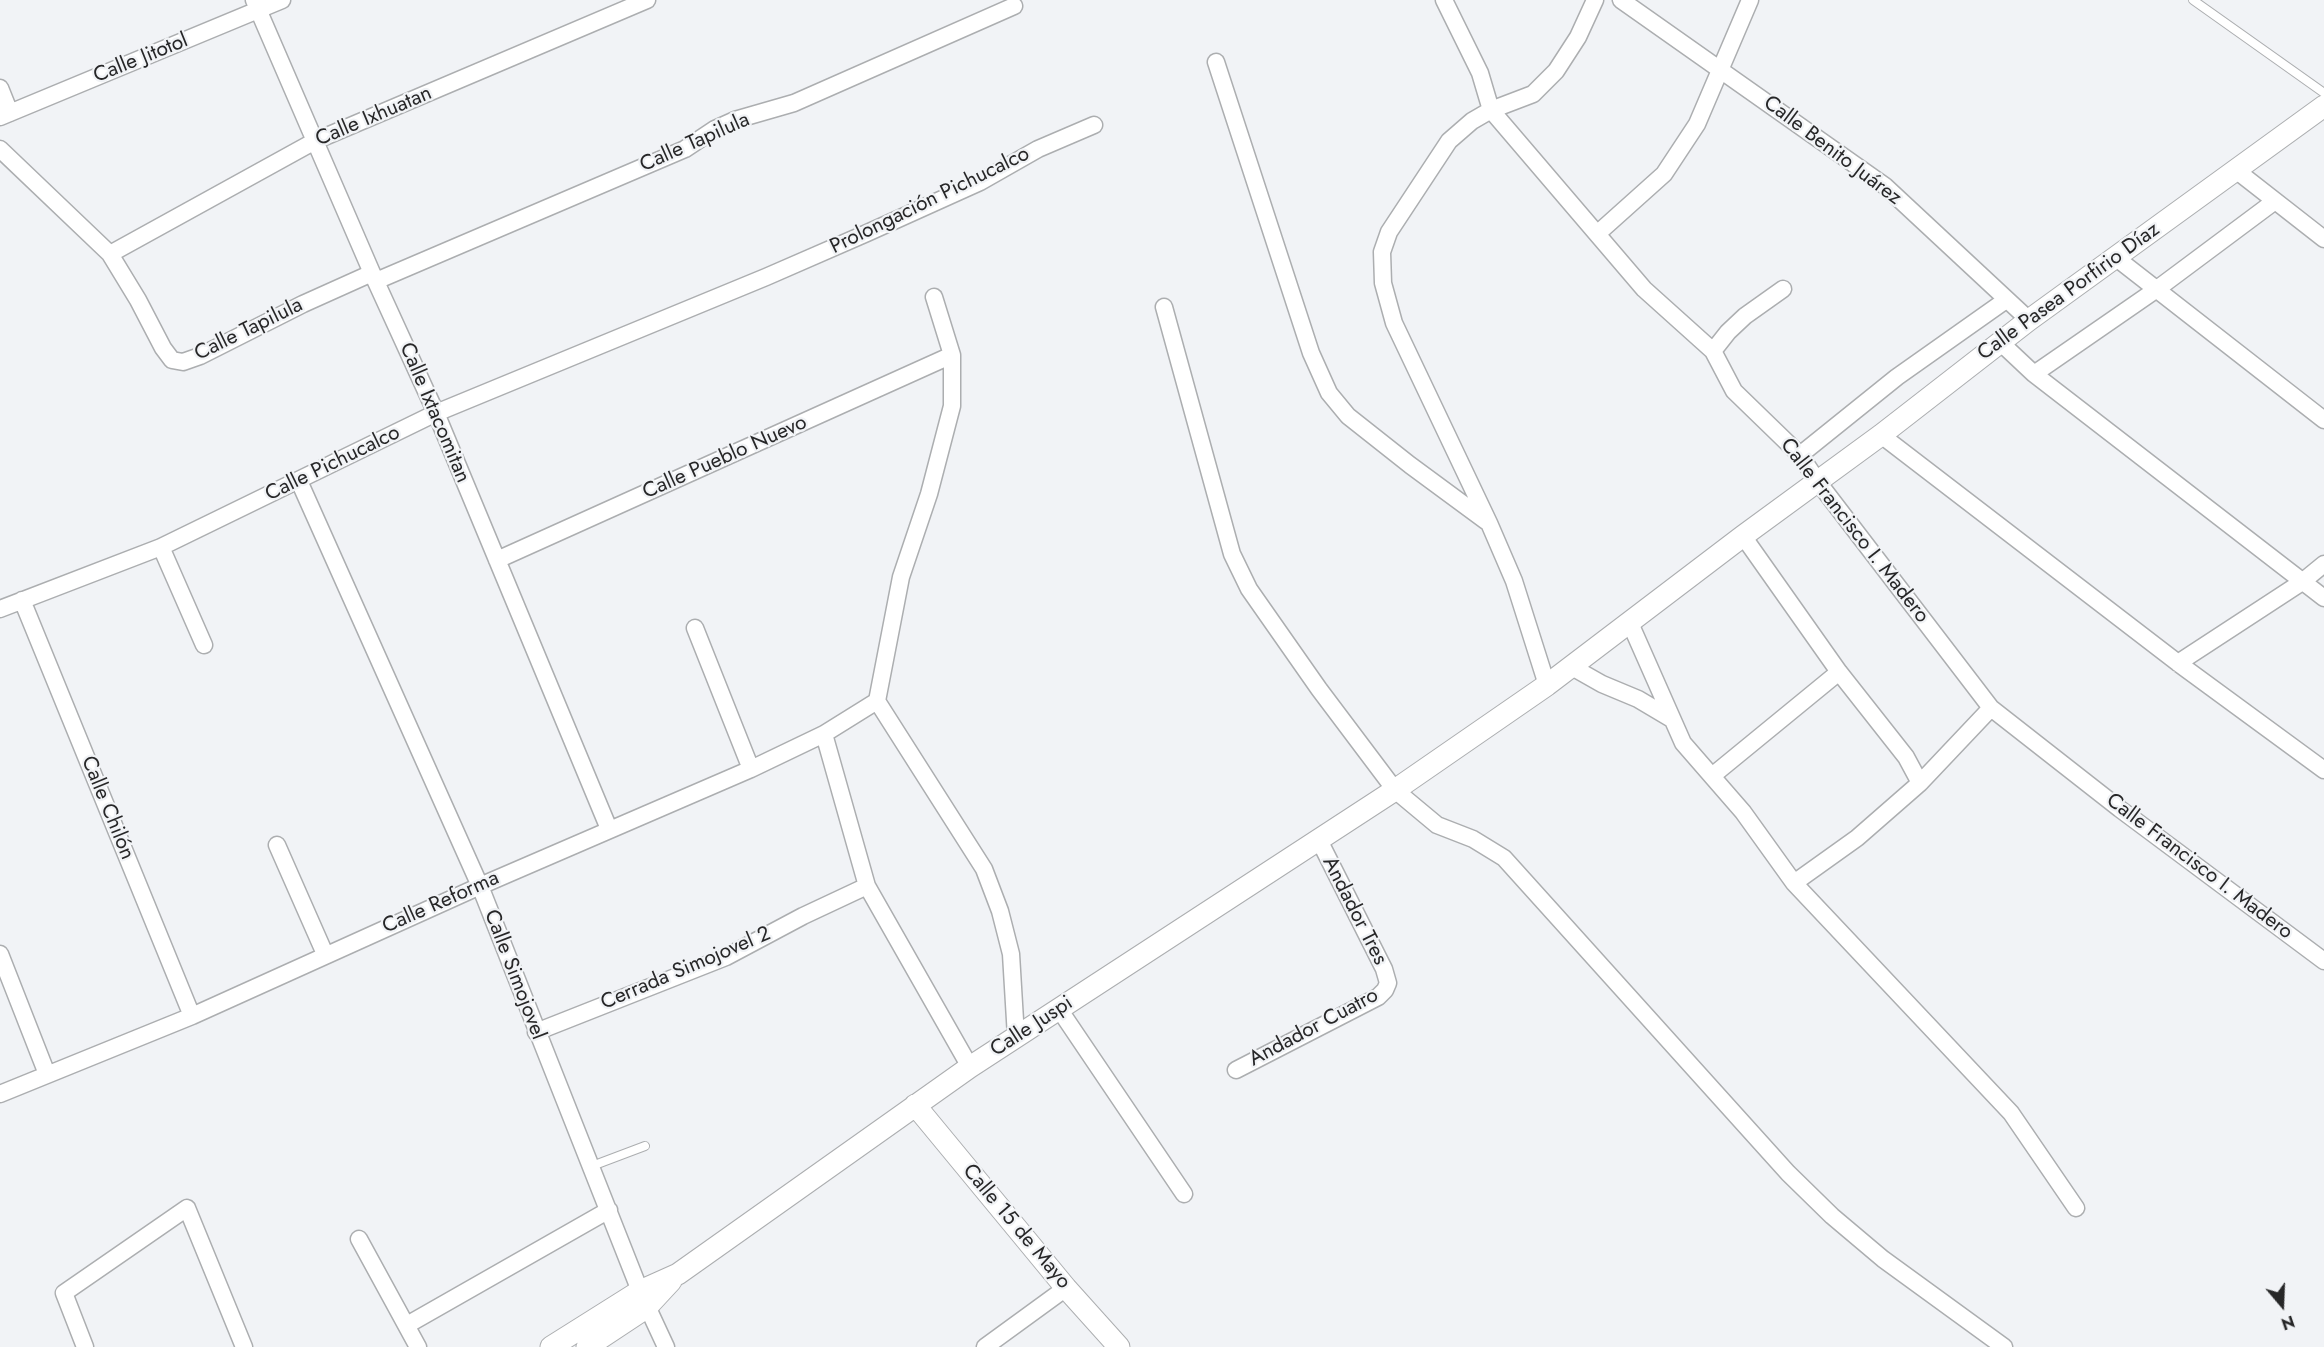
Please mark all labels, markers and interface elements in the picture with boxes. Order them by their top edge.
street label: Calle Jitotol [90,29,192,89]
street label: Calle Ixhuatan [312,81,436,153]
street label: Calle Benito Juárez [1758,91,1906,211]
street label: Calle Tapilula [636,108,754,178]
street label: Prolongación Pichucalco [826,142,1034,260]
street label: Calle Pasea Porfirio Díaz [1973,217,2165,367]
street label: Calle Tapilula [191,293,307,367]
street label: Calle Ixtacomitan [393,339,475,487]
street label: Calle Pueblo Nuevo [639,411,811,505]
street label: Calle Pichucalco [262,421,404,507]
street label: Calle Francisco I. Madero [1774,434,1934,628]
street label: Calle Chilón [75,753,139,863]
street label: Calle Francisco I. Madero [2101,789,2297,945]
street label: Andador Tres [1316,853,1392,969]
street label: Calle Reforma [379,866,503,940]
street label: Calle Simojovel [478,907,550,1043]
street label: Cerrada Simojovel 2 [597,922,775,1016]
street label: Andador Cuatro [1245,983,1383,1073]
street label: Calle Juspi [986,991,1078,1063]
street label: Calle 15 de Mayo [956,1159,1076,1295]
north arrow [2252,1275,2312,1335]
text: N [2278,1310,2298,1335]

